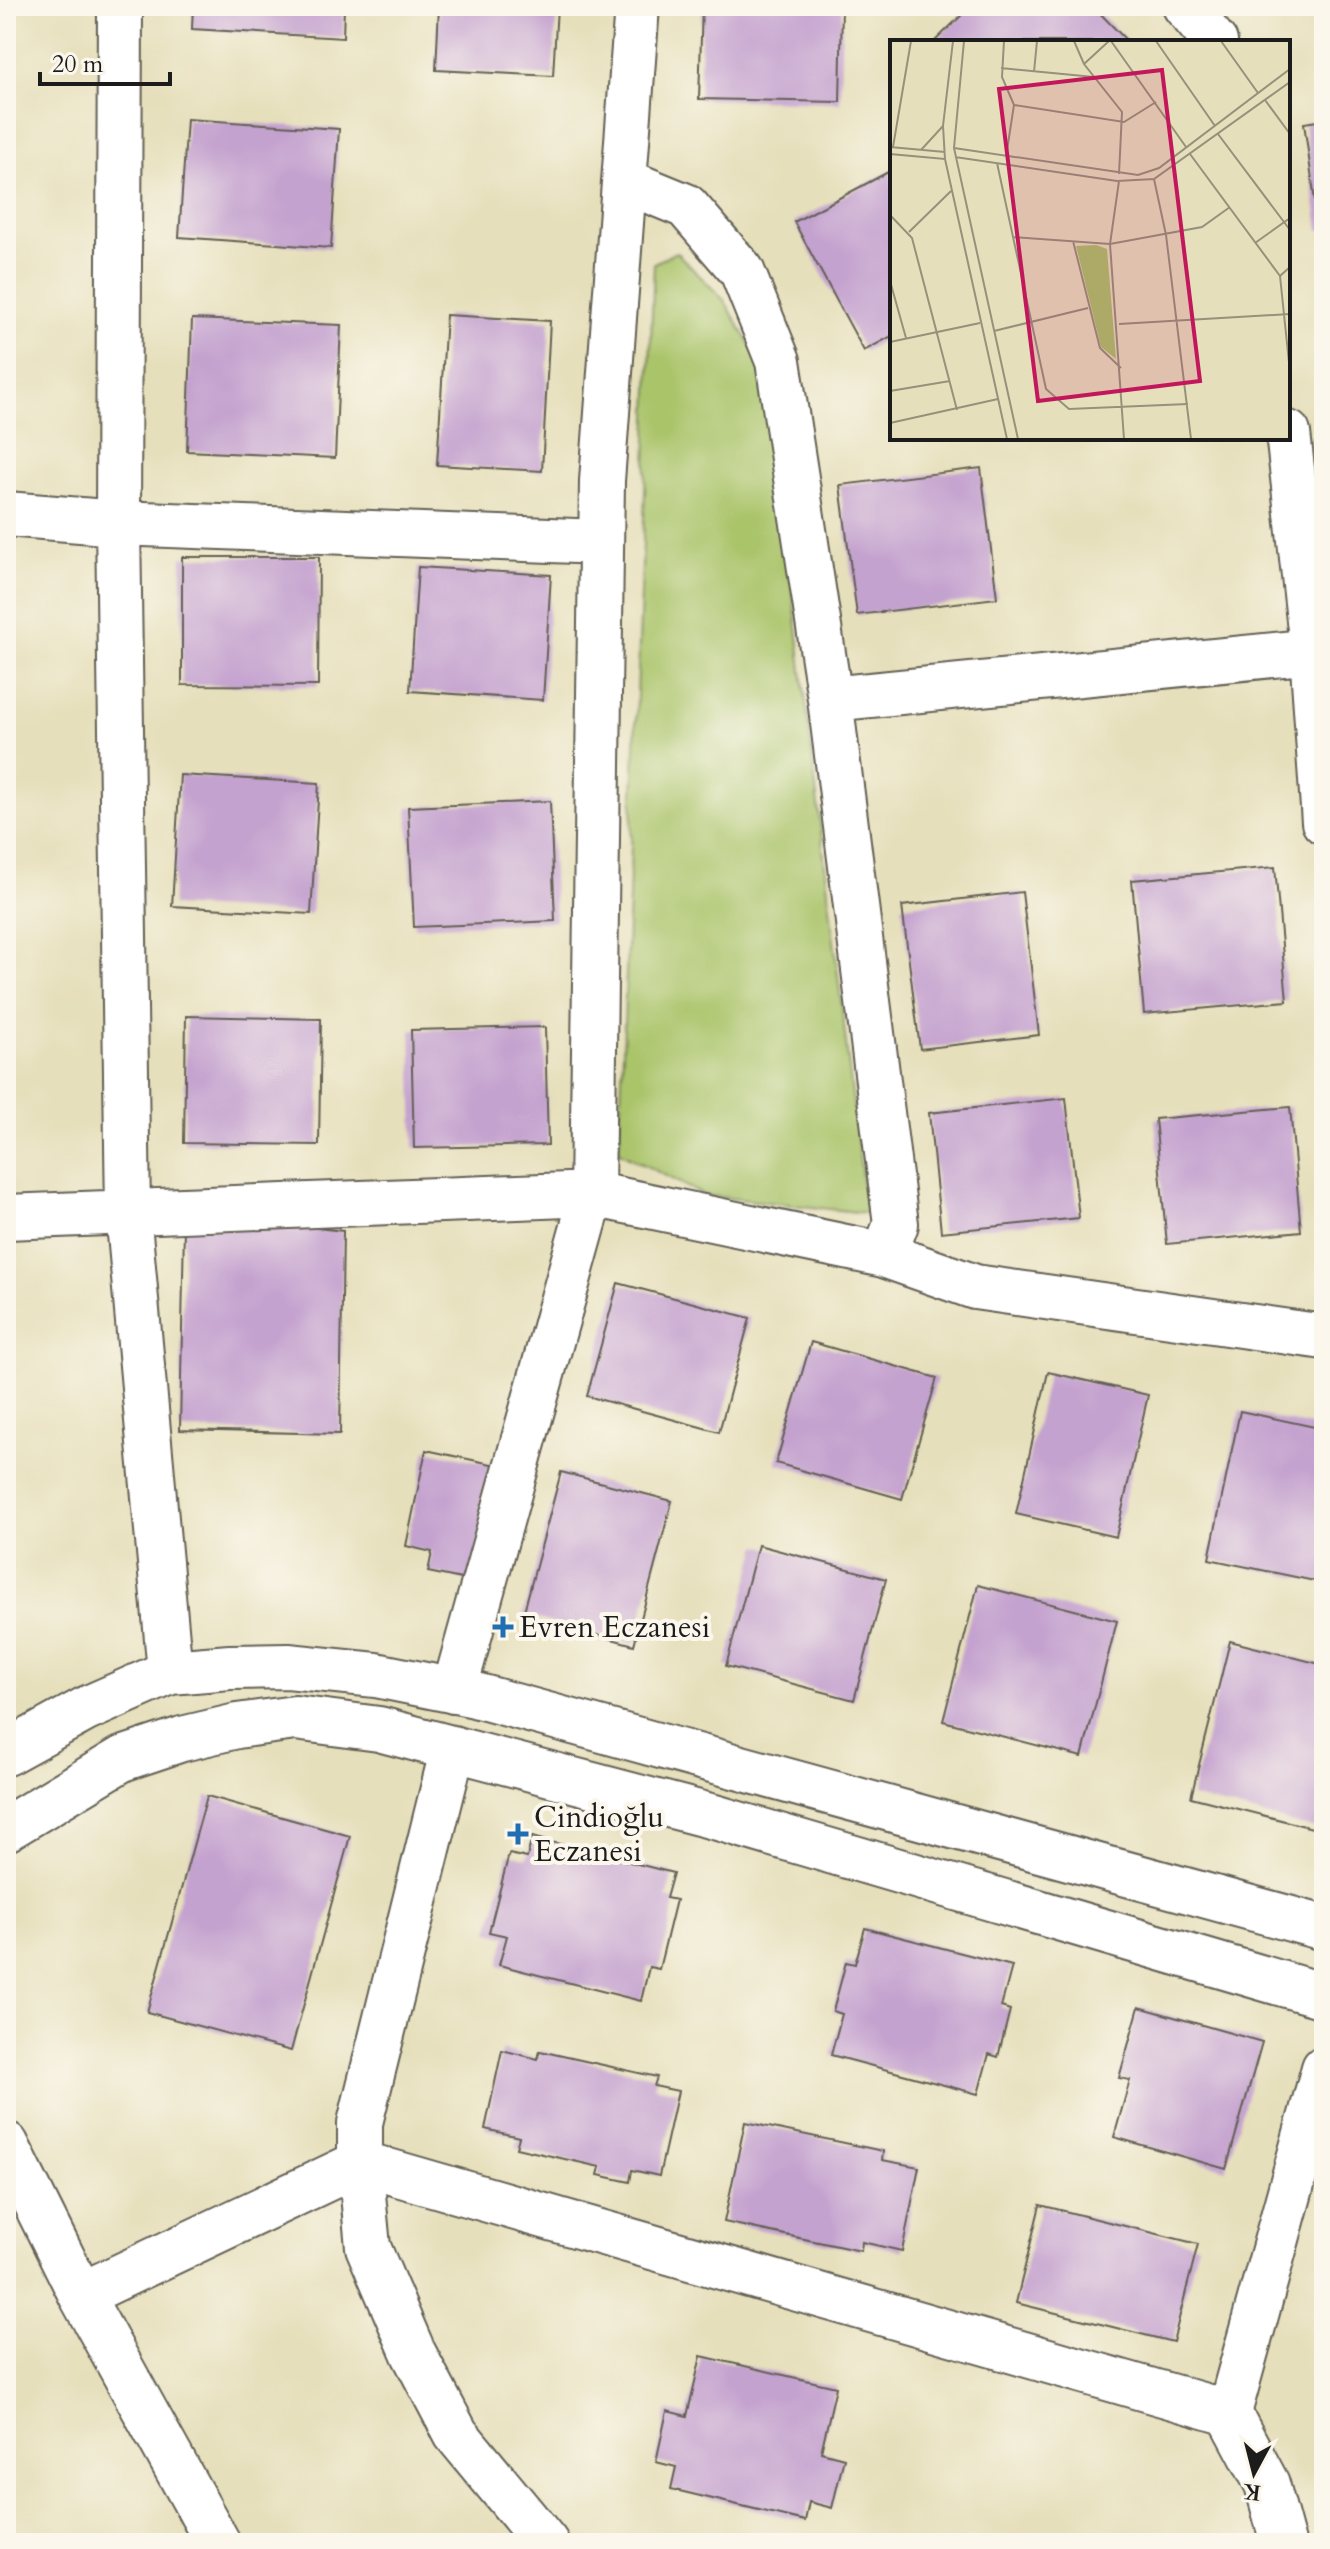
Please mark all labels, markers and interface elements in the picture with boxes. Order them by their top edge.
scale bar [40,36,170,86]
inset map [890,40,1290,440]
text: 20 m [52,48,104,81]
place label: Evren Eczanesi [519,1607,710,1648]
marker: Evren Eczanesi [494,1618,512,1636]
place label: Cindioğlu Eczanesi [534,1797,664,1872]
marker: Cindioğlu Eczanesi [509,1825,527,1843]
north arrow [1214,2433,1294,2513]
text: K [1241,2476,1262,2508]

